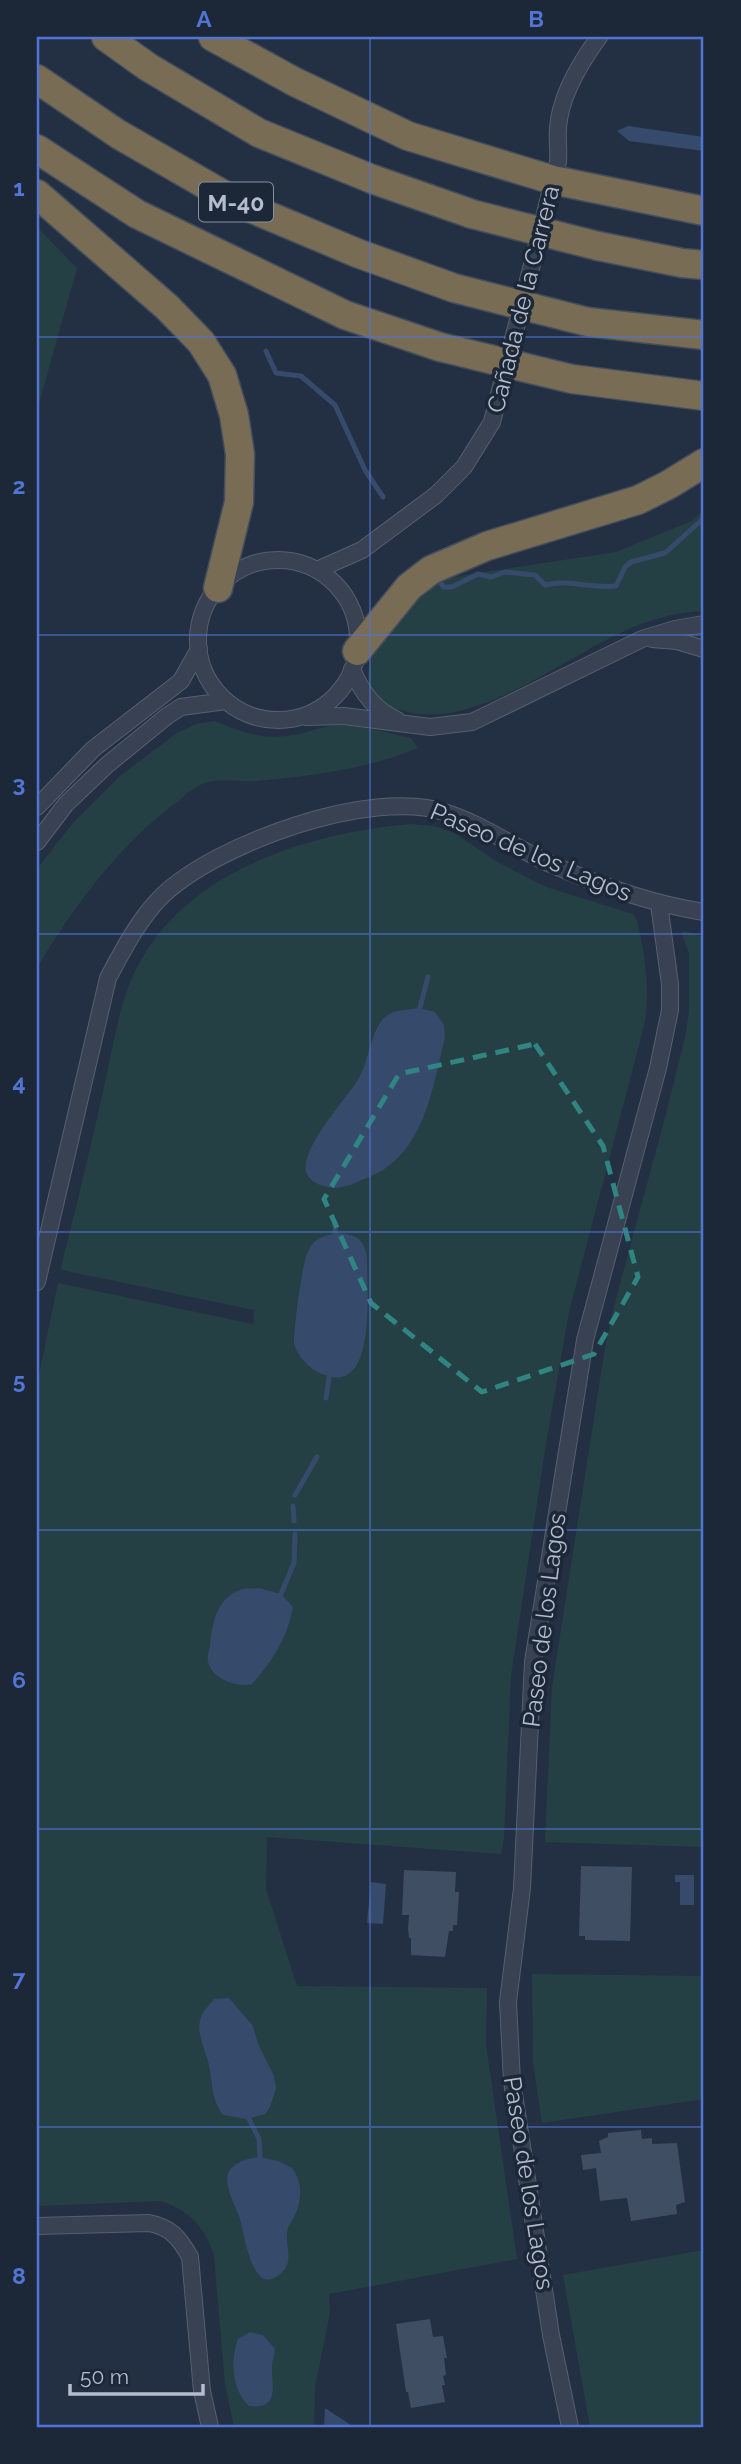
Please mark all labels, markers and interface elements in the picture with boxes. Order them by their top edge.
text: A [196,5,212,32]
text: B [528,5,544,32]
text: 1 [13,174,25,201]
road number: M-40 [199,182,273,222]
street label: Cañada de la Carrera [481,182,565,416]
text: 2 [13,472,25,499]
text: 3 [13,770,25,797]
street label: Paseo de los Lagos [426,797,636,907]
text: 4 [12,1069,26,1096]
text: 5 [13,1367,26,1394]
street label: Paseo de los Lagos [516,1511,572,1729]
text: 6 [12,1666,26,1693]
text: 7 [13,1964,26,1991]
street label: Paseo de los Lagos [498,2074,560,2292]
text: 8 [12,2262,26,2289]
scale bar [70,2352,203,2396]
text: 50 m [80,2364,129,2389]

